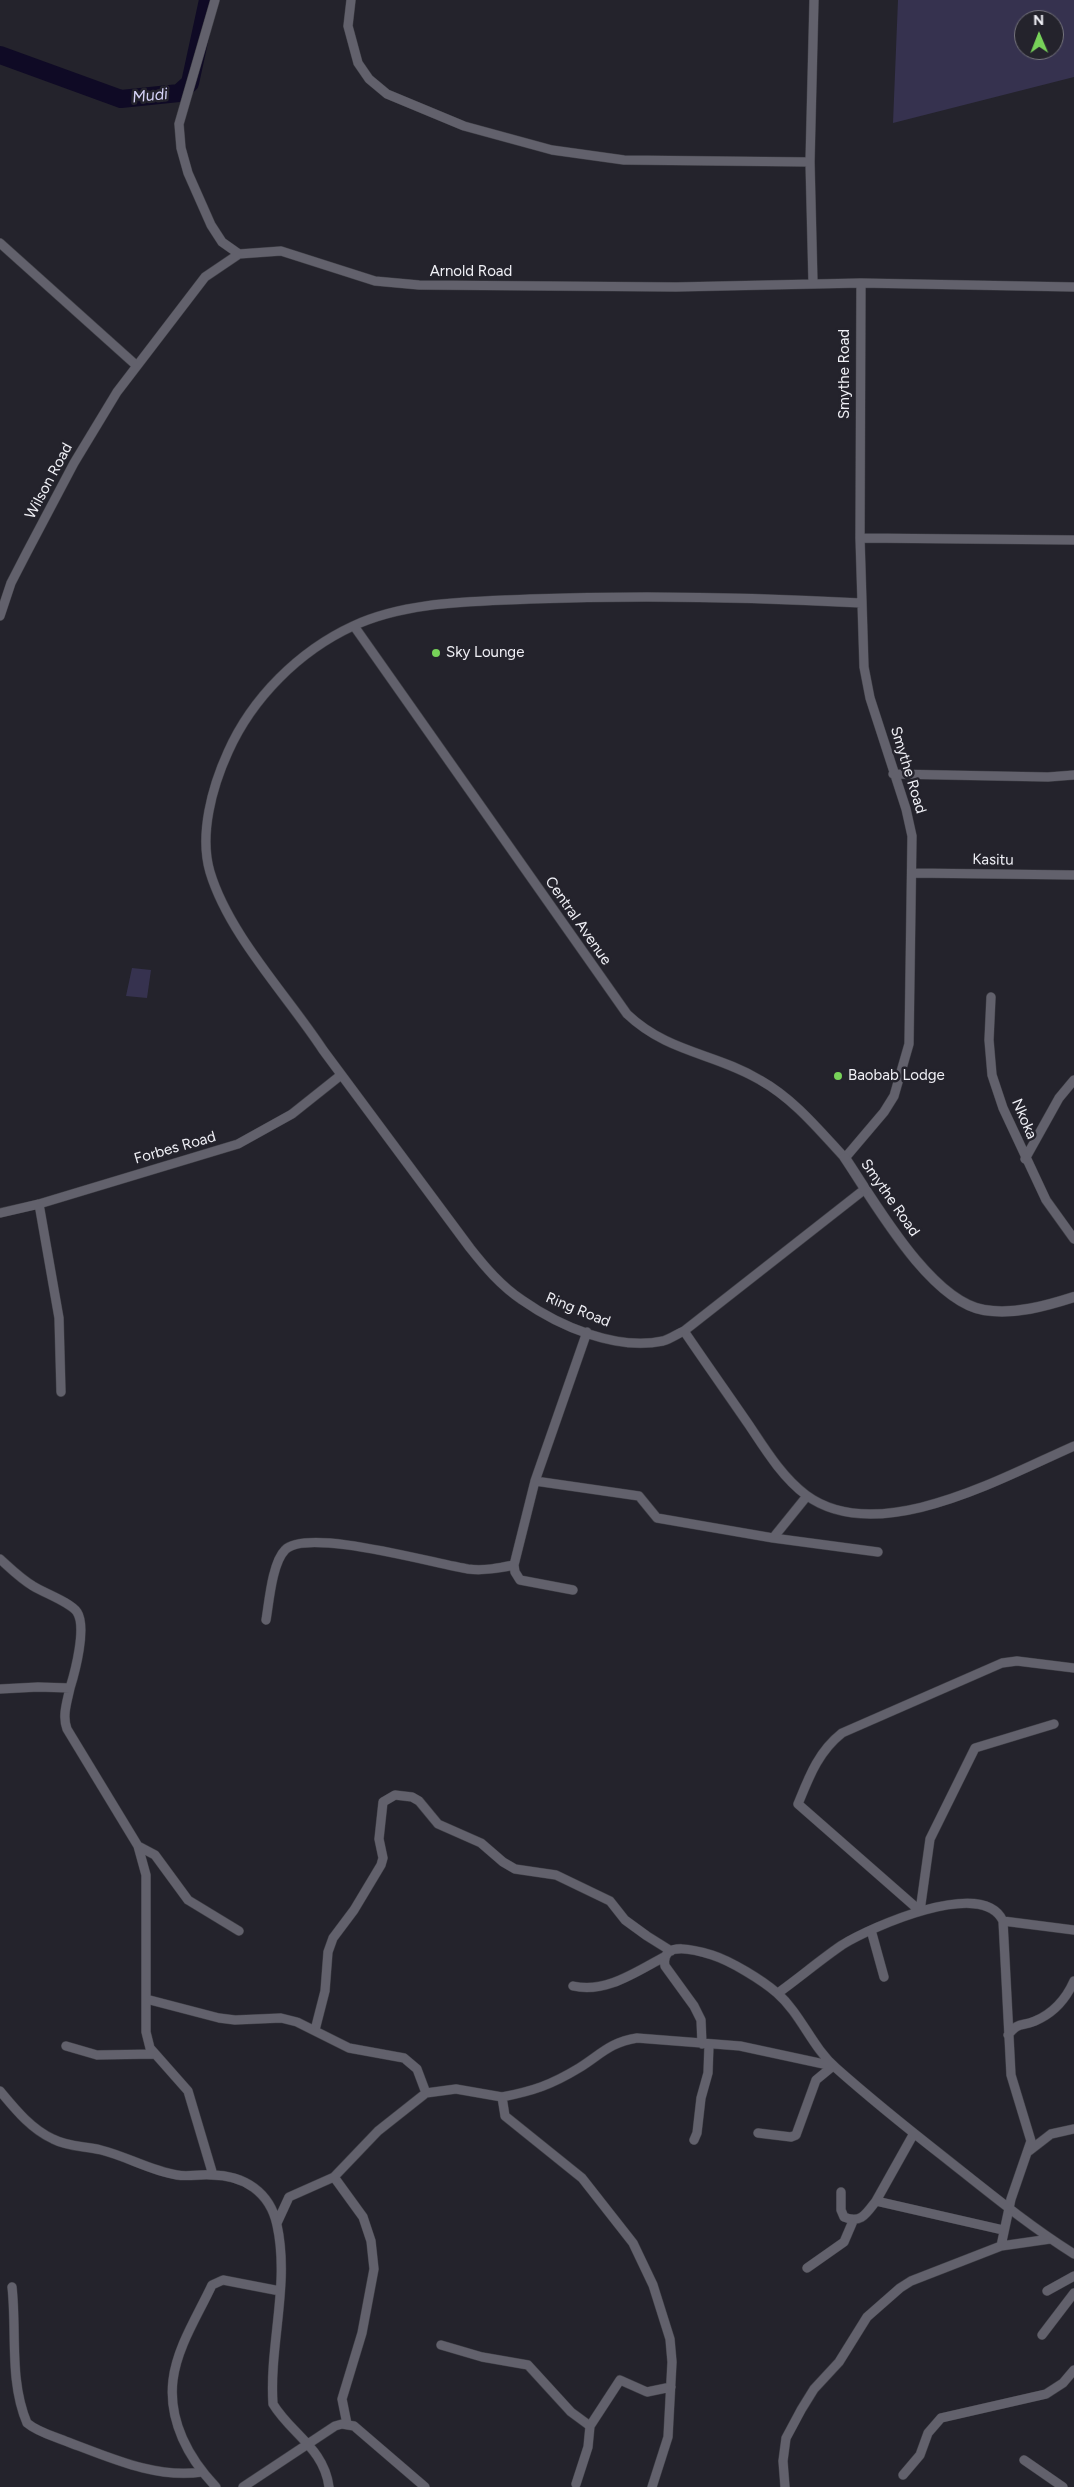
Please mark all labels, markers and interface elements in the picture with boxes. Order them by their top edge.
north arrow [1014,10,1064,60]
text: N [1033,12,1044,29]
water label: Mudi [131,85,169,107]
street label: Arnold Road [430,263,512,281]
street label: Smythe Road [836,329,854,419]
street label: Wilson Road [21,440,77,522]
place label: Sky Lounge [446,644,524,662]
marker: Sky Lounge [430,647,442,659]
street label: Smythe Road [886,724,930,816]
street label: Kasitu [972,851,1014,869]
street label: Central Avenue [541,873,615,969]
place label: Baobab Lodge [848,1067,945,1085]
marker: Baobab Lodge [832,1070,844,1082]
street label: Nkoka [1007,1096,1041,1142]
street label: Forbes Road [132,1128,218,1168]
street label: Smythe Road [857,1156,923,1240]
street label: Ring Road [543,1289,613,1331]

